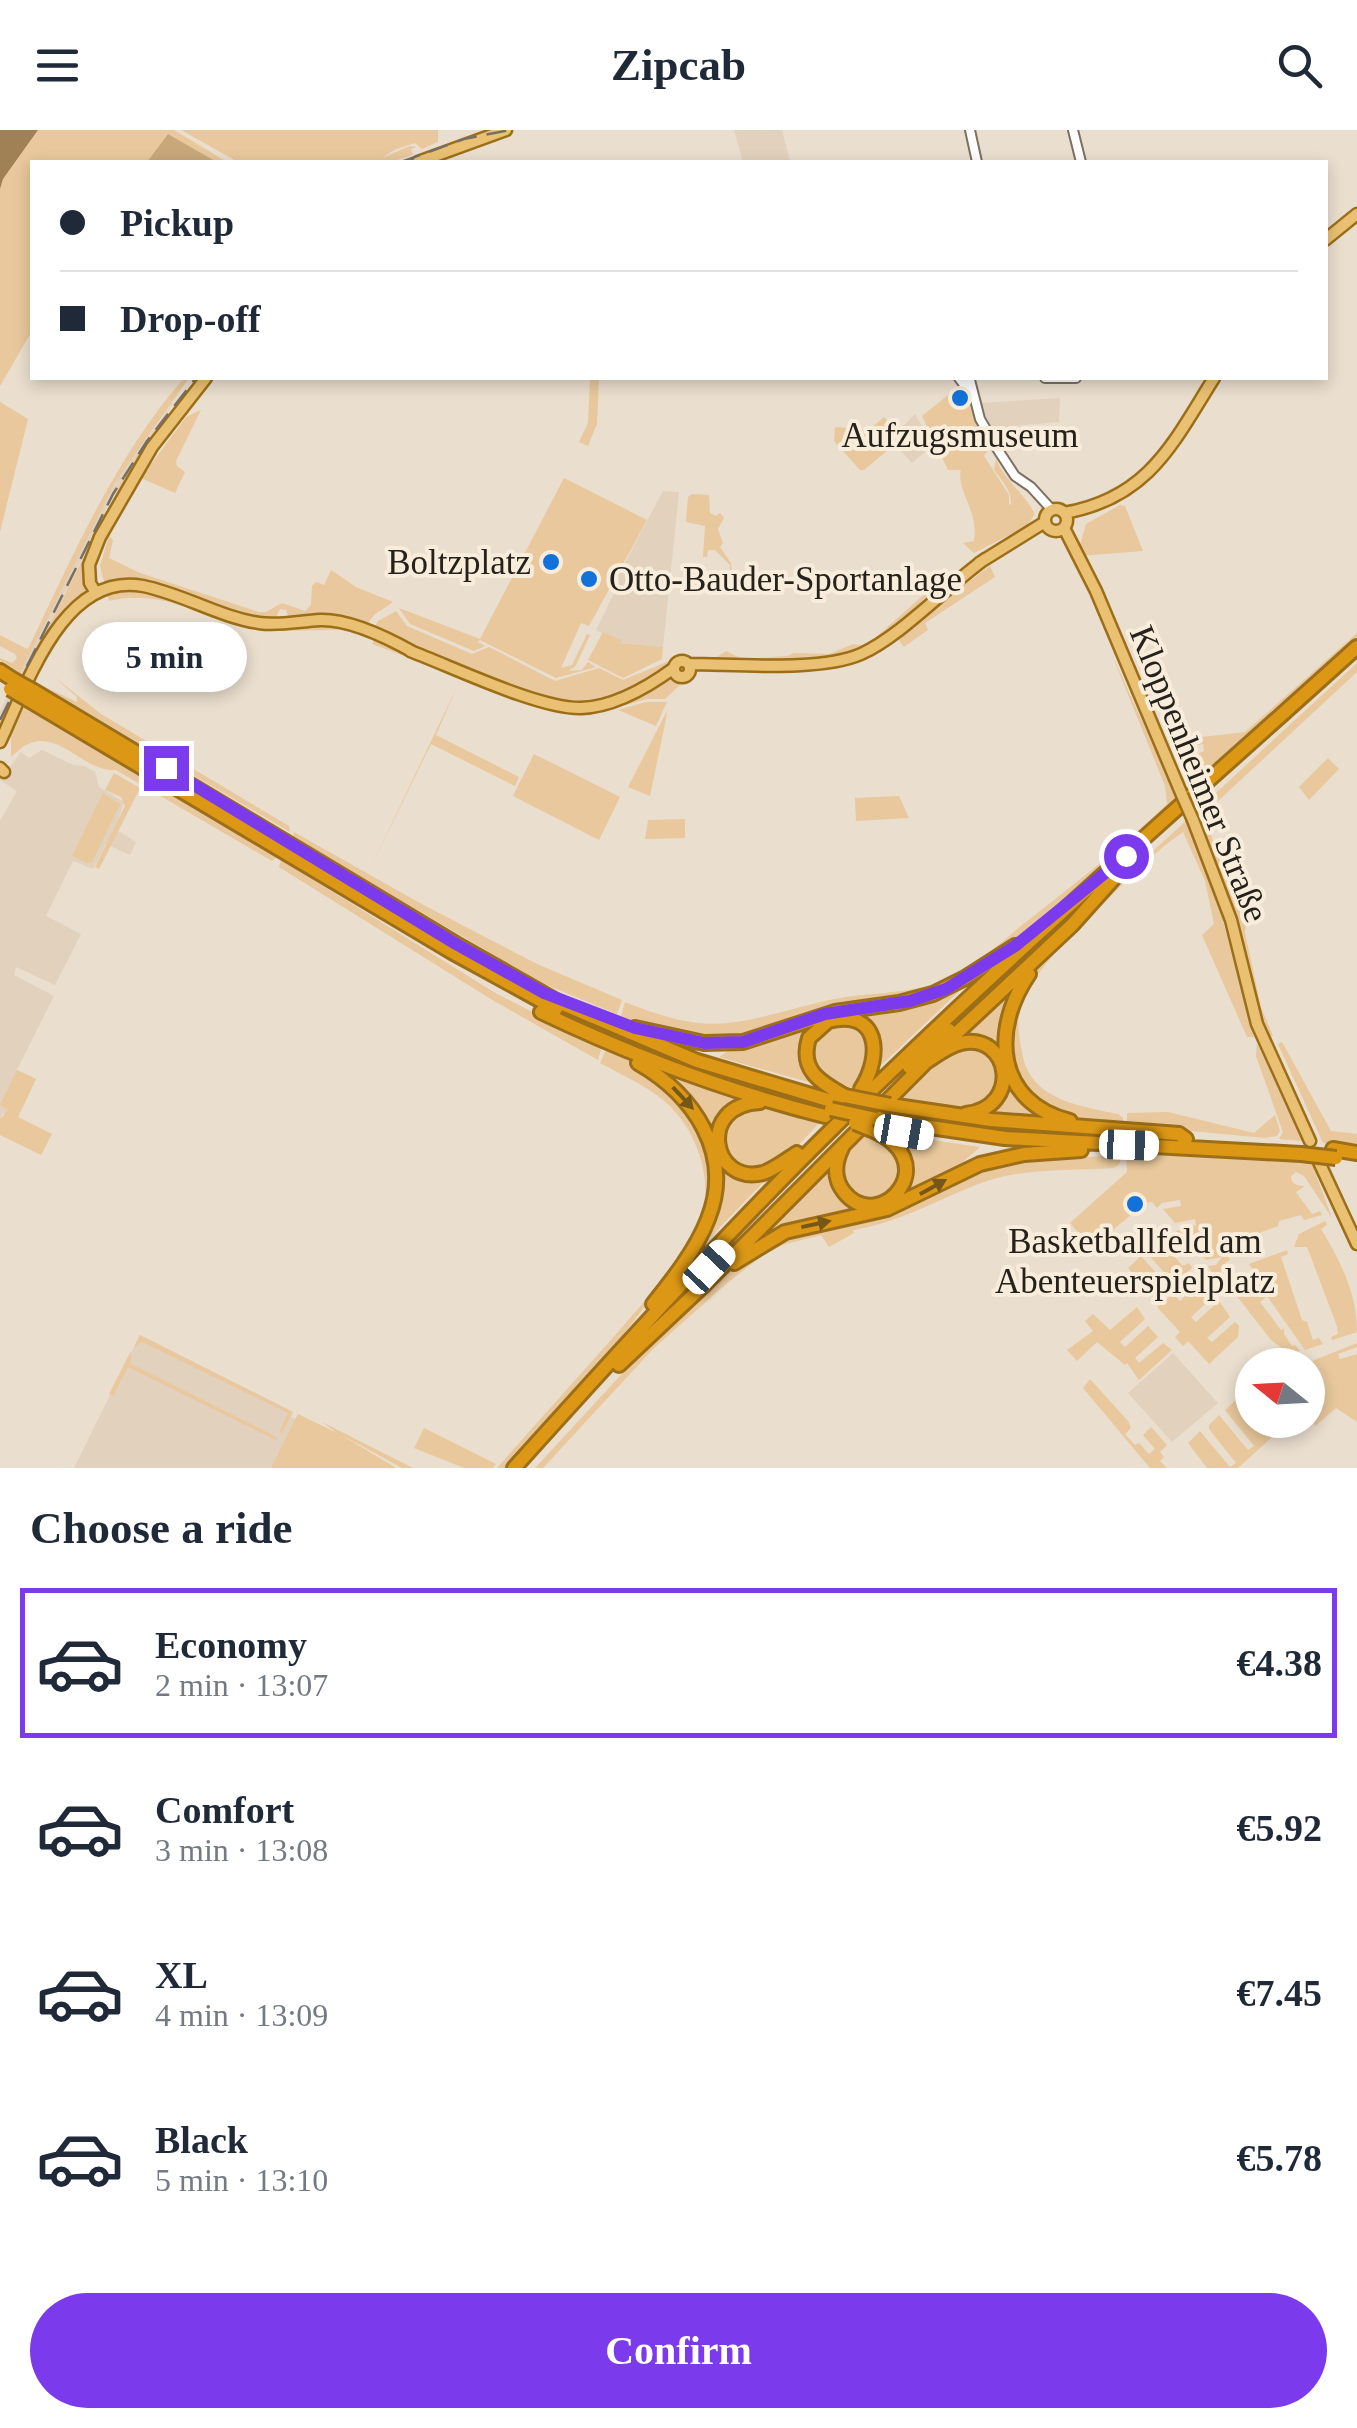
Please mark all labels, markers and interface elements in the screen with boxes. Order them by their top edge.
icon: menu [30,38,85,93]
icon: search [1272,38,1327,93]
text: Zipcab [611,40,746,90]
text: Pickup [120,202,234,244]
text: Drop-off [120,298,261,340]
marker: Aufzugsmuseum [949,387,971,409]
place label: Aufzugsmuseum [841,416,1079,455]
place label: Boltzplatz [387,543,531,582]
marker: Boltzplatz [540,551,562,573]
place label: Otto-Bauder-Sportanlage [609,560,962,599]
marker: Otto-Bauder-Sportanlage [578,568,600,590]
street label: Kloppenheimer Straße [1122,620,1276,928]
callout: 5 min [84,623,248,693]
text: 5 min [126,639,203,675]
route end [144,746,189,791]
route start [1104,834,1149,879]
one-way arrow [671,1086,694,1110]
car [872,1112,936,1152]
car [1098,1129,1160,1161]
one-way arrow [919,1178,948,1195]
marker: Basketballfeld am Abenteuerspielplatz [1124,1193,1146,1215]
one-way arrow [801,1215,832,1231]
place label: Basketballfeld am Abenteuerspielplatz [995,1222,1275,1301]
car [678,1235,740,1299]
north arrow [1235,1348,1325,1438]
map controls [1235,1348,1325,1438]
text: Choose a ride [30,1503,293,1553]
icon: car [35,1618,125,1708]
text: Economy [155,1624,307,1666]
text: €4.38 [1237,1642,1322,1684]
text: 2 min · 13:07 [155,1667,328,1703]
icon: car [35,1783,125,1873]
text: Comfort [155,1789,294,1831]
text: €5.92 [1237,1807,1322,1849]
text: 3 min · 13:08 [155,1832,328,1868]
icon: car [35,1948,125,2038]
text: XL [155,1954,208,1996]
text: €7.45 [1237,1972,1322,2014]
text: 4 min · 13:09 [155,1997,328,2033]
icon: car [35,2113,125,2203]
text: Black [155,2119,248,2161]
text: €5.78 [1237,2137,1322,2179]
text: 5 min · 13:10 [155,2162,328,2198]
button: Confirm [30,2293,1327,2408]

